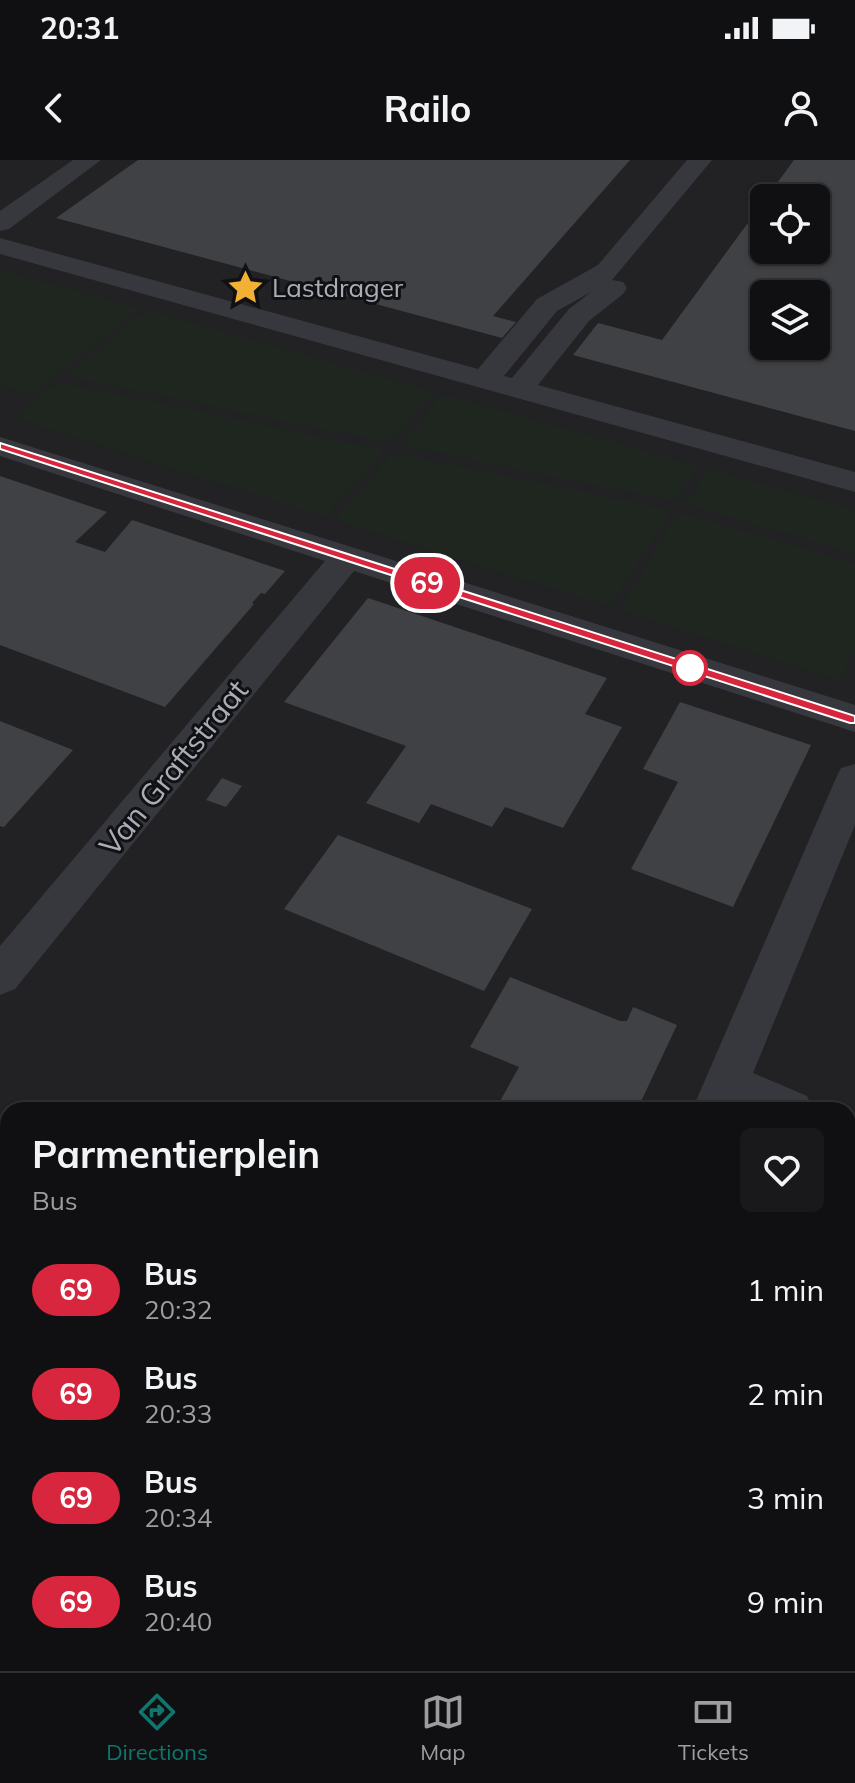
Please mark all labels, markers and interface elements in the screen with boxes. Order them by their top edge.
text: 20:31 [40,9,119,47]
icon: back [32,86,76,130]
text: Railo [384,86,471,131]
icon: person [779,86,823,130]
map controls [750,184,830,360]
button: locate [750,184,830,264]
place icon: Lastdrager [227,269,265,307]
place label: Lastdrager [272,271,404,304]
button: layers [750,280,830,360]
line badge: 69 [391,557,463,609]
text: 69 [410,565,444,600]
unlabelled marker [673,651,707,685]
street label: Van Graftstraat [91,672,256,863]
button: heart [740,1128,824,1212]
text: Parmentierplein [32,1130,320,1178]
text: Bus [32,1184,78,1217]
text: Bus [144,1255,198,1293]
text: 1 min [747,1271,824,1309]
text: 69 [59,1272,93,1307]
text: 20:32 [144,1293,212,1326]
text: Bus [144,1359,198,1397]
text: 2 min [747,1375,824,1413]
text: 69 [59,1376,93,1411]
text: 20:33 [144,1397,212,1430]
text: Bus [144,1463,198,1501]
text: 3 min [747,1479,824,1517]
text: 69 [59,1480,93,1515]
text: 20:34 [144,1501,212,1534]
text: Bus [144,1567,198,1605]
text: 9 min [747,1583,824,1621]
text: 69 [59,1584,93,1619]
text: 20:40 [144,1605,212,1638]
tab: Directions [106,1690,208,1766]
tab: Map [420,1690,465,1766]
tab: Tickets [678,1690,749,1766]

